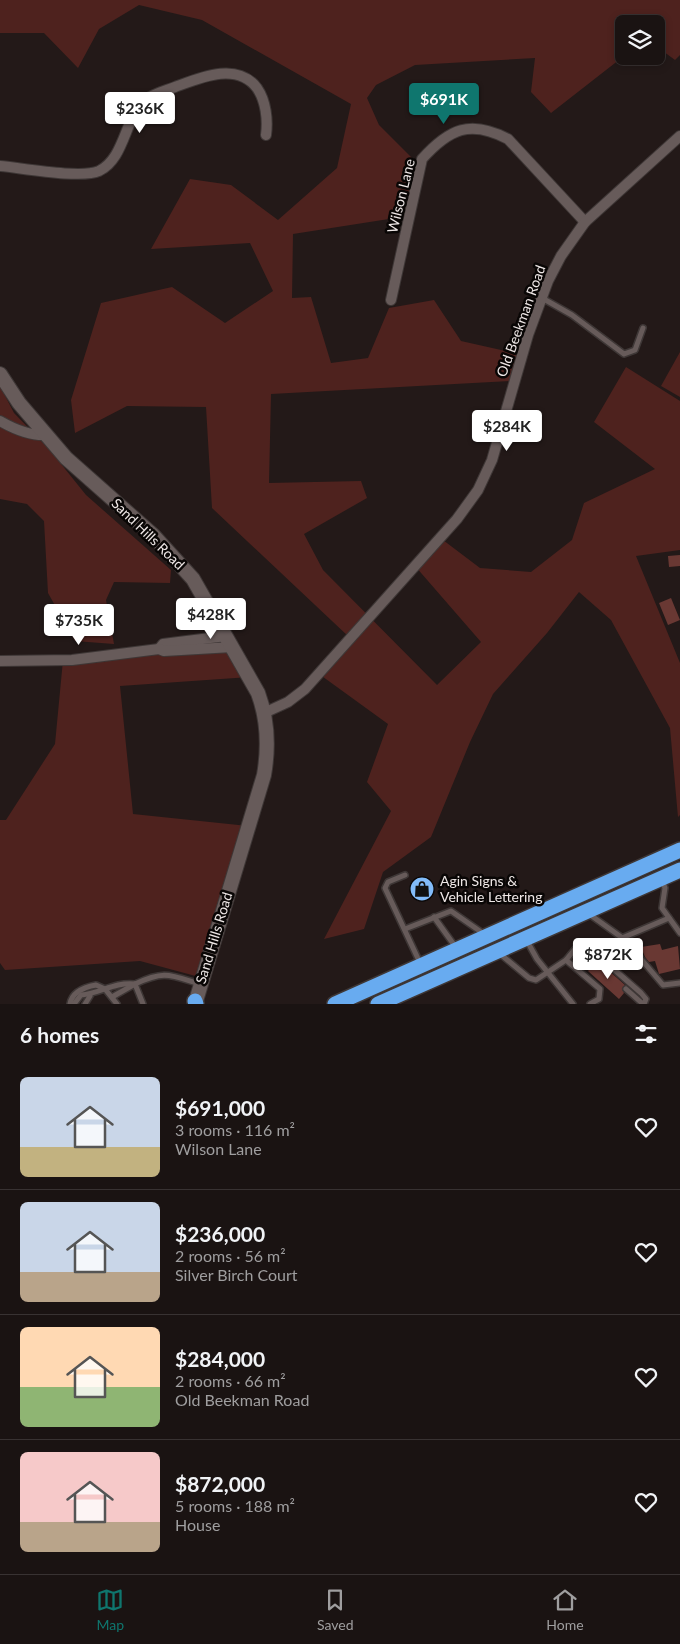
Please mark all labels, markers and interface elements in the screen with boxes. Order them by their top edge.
map controls [615,15,665,65]
button: layers [615,15,665,65]
pin: $691K [409,82,479,125]
text: $691K [420,89,468,108]
pin: $236K [105,92,175,134]
text: $236K [116,98,164,117]
street label: Wilson Lane [383,157,418,235]
street label: Old Beekman Road [492,263,549,379]
pin: $284K [472,410,542,452]
text: $284K [483,416,531,435]
street label: Sand Hills Road [108,495,188,573]
pin: $428K [176,598,246,640]
pin: $735K [44,604,114,646]
text: $428K [187,604,235,623]
text: $735K [55,610,103,629]
place label: Agin Signs & Vehicle Lettering [440,872,542,905]
shop icon: Agin Signs & Vehicle Lettering [409,876,435,902]
street label: Sand Hills Road [192,890,236,986]
pin: $872K [573,938,643,980]
text: $872K [584,944,632,963]
icon: filters [632,1020,660,1048]
text: 6 homes [20,1022,99,1047]
text: $691,000 [175,1095,265,1120]
icon: home [60,1097,120,1157]
icon: heart [632,1113,660,1141]
text: 3 rooms · 116 m² [175,1120,295,1139]
text: Wilson Lane [175,1139,262,1158]
text: $236,000 [175,1221,265,1246]
icon: home [60,1222,120,1282]
icon: heart [632,1238,660,1266]
text: 2 rooms · 56 m² [175,1246,286,1265]
text: Silver Birch Court [175,1265,298,1284]
text: $284,000 [175,1346,265,1371]
icon: home [60,1347,120,1407]
icon: heart [632,1363,660,1391]
text: 2 rooms · 66 m² [175,1371,286,1390]
text: Old Beekman Road [175,1390,309,1409]
text: $872,000 [175,1471,265,1496]
icon: home [60,1472,120,1532]
icon: heart [632,1488,660,1516]
text: 5 rooms · 188 m² [175,1496,295,1515]
text: House [175,1515,220,1534]
tab: Map [96,1586,124,1633]
tab: Saved [317,1586,354,1633]
tab: Home [546,1586,584,1633]

